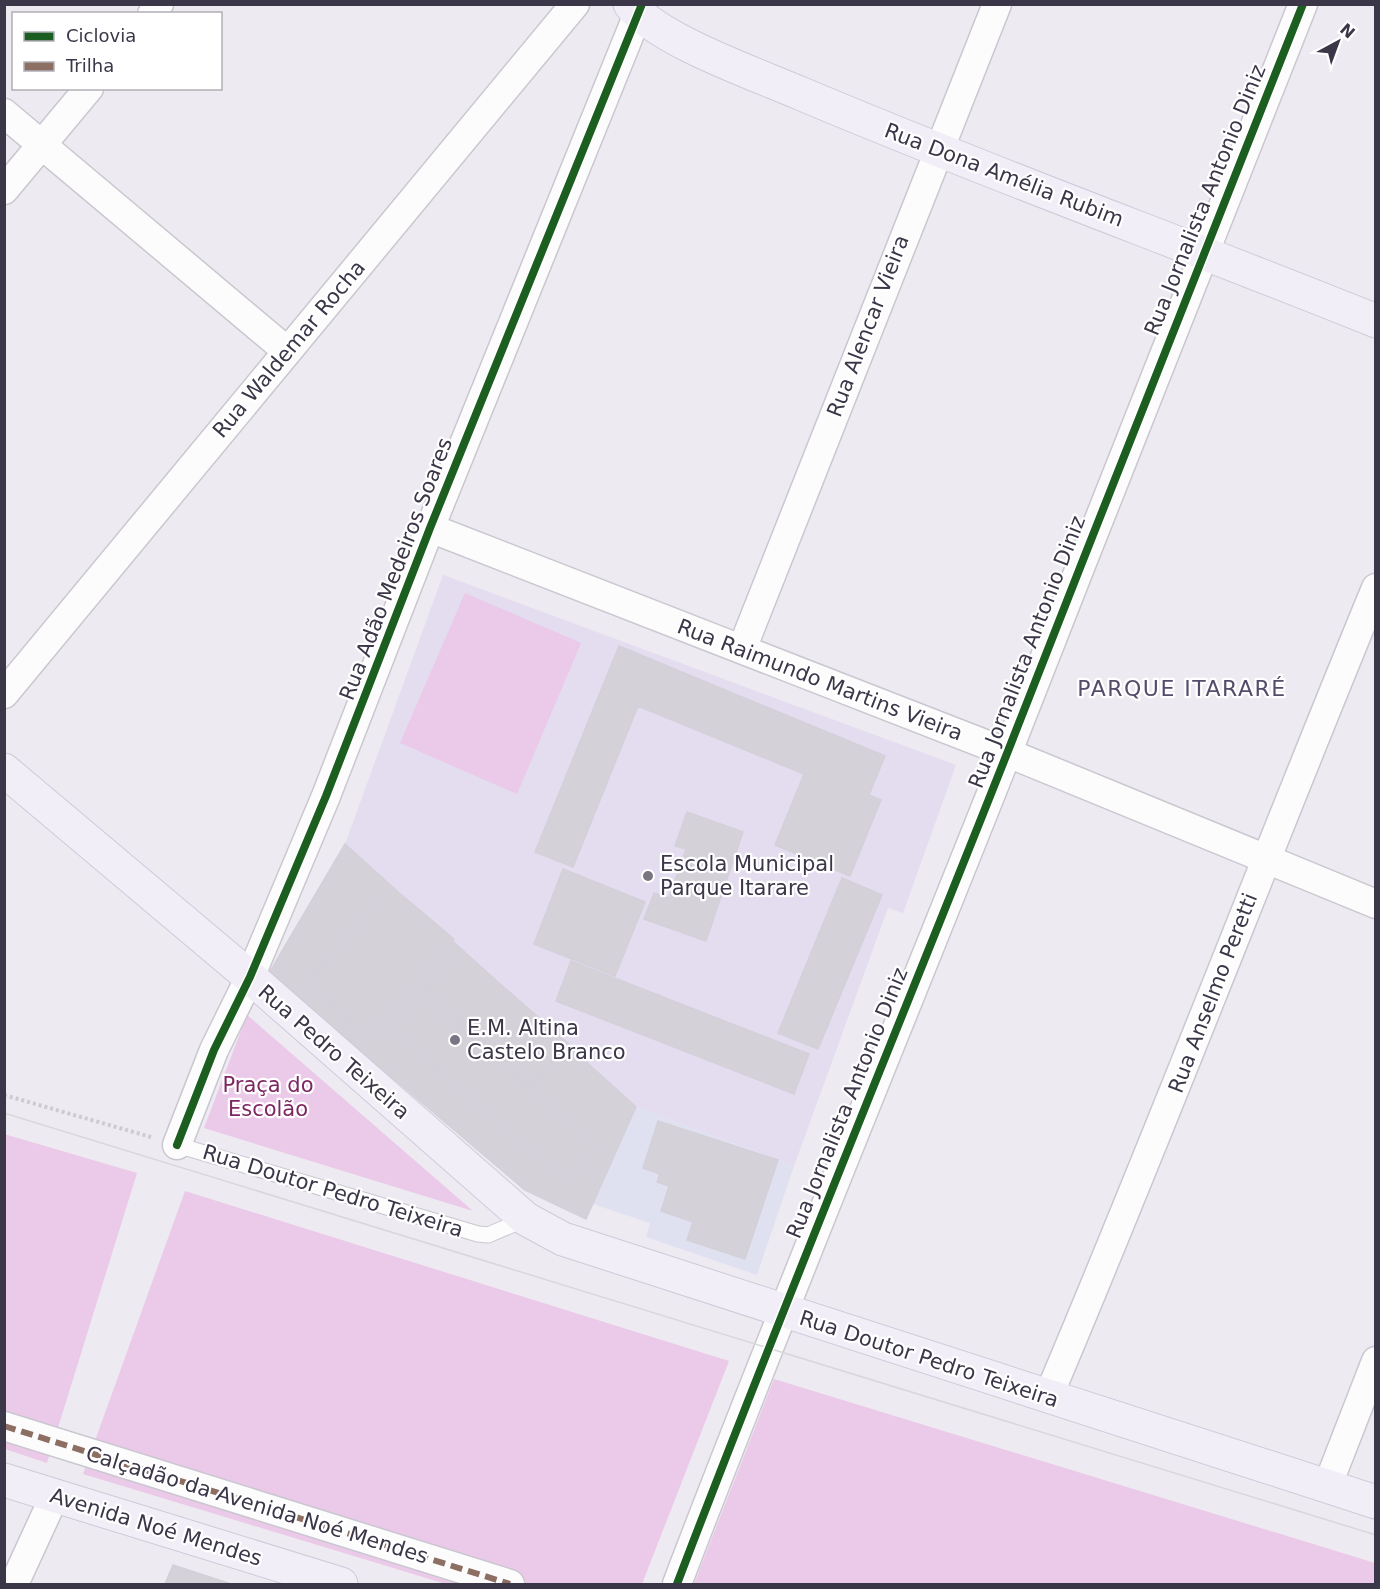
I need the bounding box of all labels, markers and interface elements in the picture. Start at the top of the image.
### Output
legend [12,12,222,90]
north arrow [1308,12,1368,72]
text: N [1336,19,1359,43]
text: Ciclovia [66,25,136,46]
text: Trilha [65,55,114,76]
street label: Rua Jornalista Antonio Diniz [1140,61,1270,339]
street label: Rua Dona Amélia Rubim [881,118,1127,232]
street label: Rua Alencar Vieira [822,232,914,420]
street label: Rua Waldemar Rocha [208,256,370,442]
street label: Rua Adão Medeiros Soares [335,434,457,704]
street label: Rua Jornalista Antonio Diniz [964,512,1090,792]
street label: Rua Raimundo Martins Vieira [674,614,966,746]
district label: PARQUE ITARARÉ [1077,676,1287,701]
place label: Escola Municipal Parque Itarare [660,852,834,900]
marker: Escola Municipal Parque Itarare [641,869,655,883]
street label: Rua Anselmo Peretti [1164,890,1262,1096]
street label: Rua Jornalista Antonio Diniz [782,964,912,1242]
street label: Rua Pedro Teixeira [254,980,414,1124]
place label: E.M. Altina Castelo Branco [467,1016,626,1064]
marker: E.M. Altina Castelo Branco [448,1033,462,1047]
park label: Praça do Escolão [222,1073,314,1121]
street label: Rua Doutor Pedro Teixeira [200,1140,466,1242]
street label: Rua Doutor Pedro Teixeira [796,1306,1062,1412]
street label: Calçadão da Avenida Noé Mendes [83,1441,431,1569]
street label: Avenida Noé Mendes [47,1483,265,1571]

